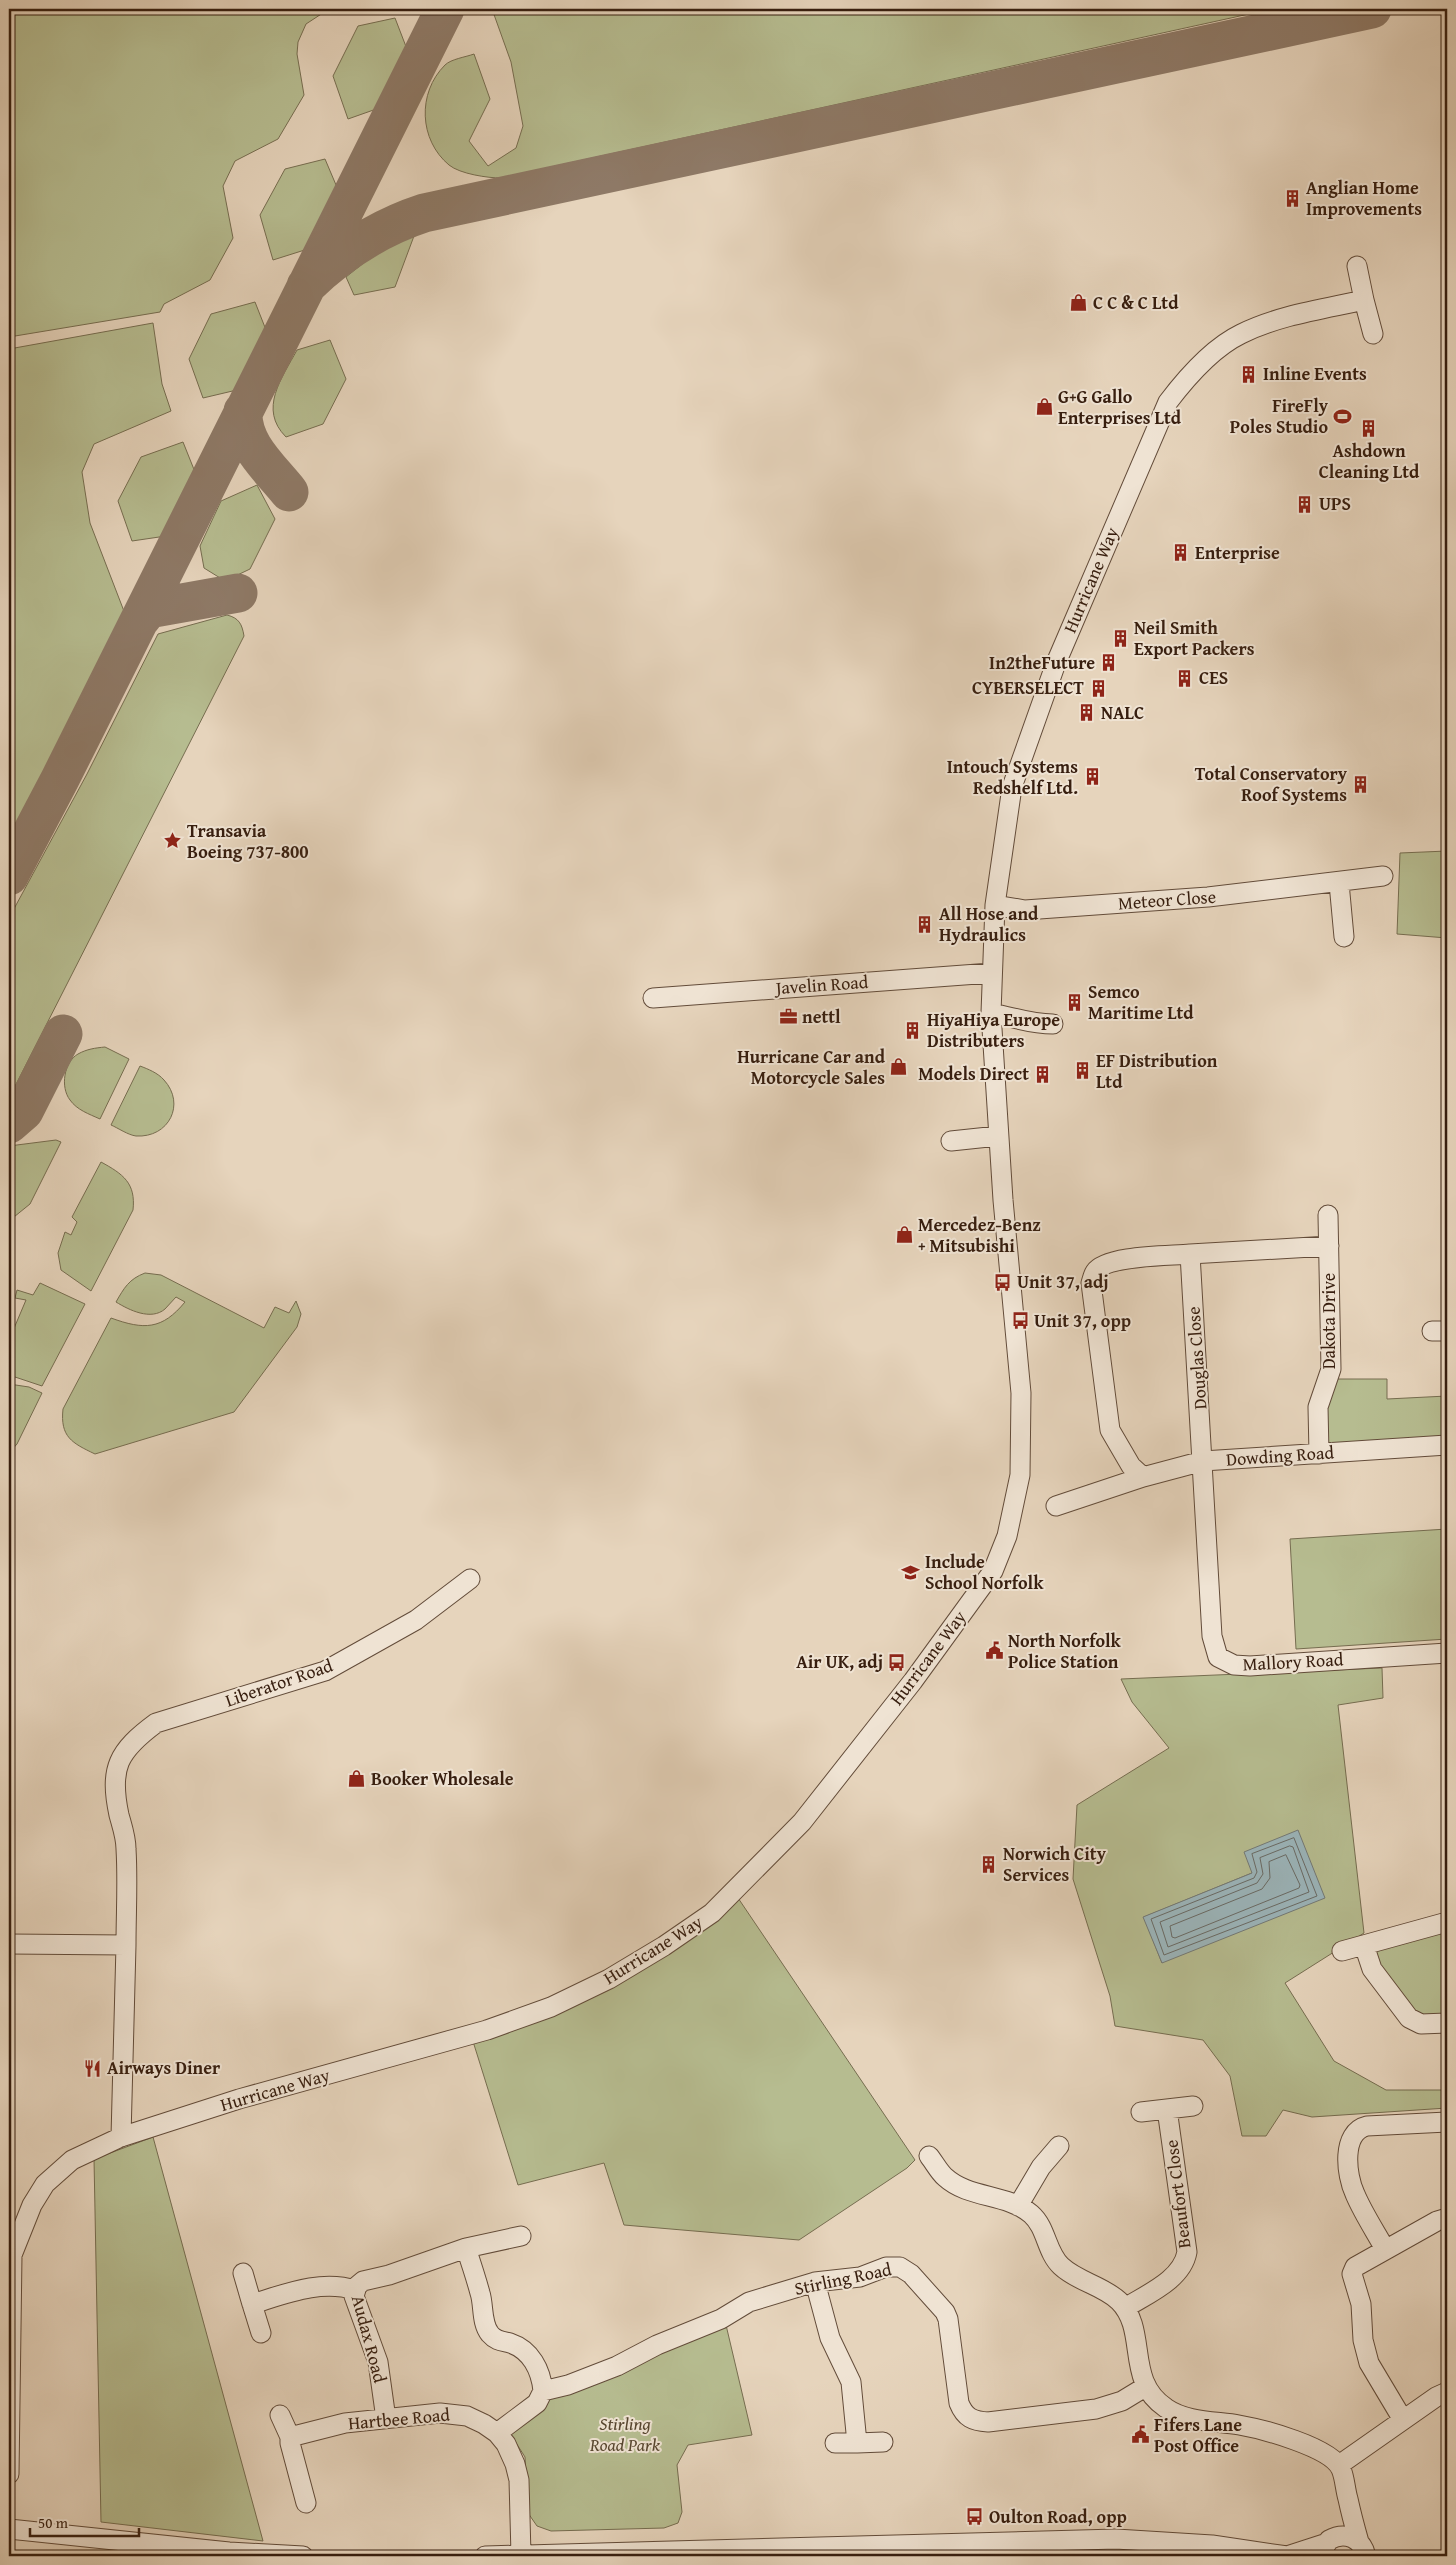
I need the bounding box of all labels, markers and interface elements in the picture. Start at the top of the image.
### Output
place label: Anglian Home Improvements [1306,174,1422,222]
building icon: Anglian Home Improvements [1282,188,1302,208]
place label: C C & C Ltd [1093,289,1179,316]
shop icon: C C & C Ltd [1069,293,1089,313]
place label: Inline Events [1263,360,1367,387]
building icon: Inline Events [1239,364,1259,384]
place label: G+G Gallo Enterprises Ltd [1058,383,1182,431]
place label: FireFly Poles Studio [1230,392,1329,440]
shop icon: G+G Gallo Enterprises Ltd [1034,397,1054,417]
sports icon: FireFly Poles Studio [1332,406,1352,426]
building icon: Ashdown Cleaning Ltd [1359,418,1379,438]
place label: Ashdown Cleaning Ltd [1319,437,1420,485]
place label: UPS [1319,490,1351,517]
building icon: UPS [1295,494,1315,514]
street label: Hurricane Way [1056,523,1125,637]
place label: Enterprise [1195,539,1280,566]
building icon: Enterprise [1171,543,1191,563]
place label: Neil Smith Export Packers [1134,614,1255,662]
building icon: Neil Smith Export Packers [1110,628,1130,648]
place label: In2theFuture [989,649,1095,676]
building icon: In2theFuture [1099,653,1119,673]
place label: CES [1199,664,1228,691]
building icon: CES [1175,668,1195,688]
place label: CYBERSELECT [972,674,1084,701]
building icon: CYBERSELECT [1088,678,1108,698]
place label: NALC [1101,699,1144,726]
building icon: NALC [1077,703,1097,723]
place label: Intouch Systems Redshelf Ltd. [947,753,1078,801]
place label: Total Conservatory Roof Systems [1195,760,1348,808]
building icon: Intouch Systems Redshelf Ltd. [1082,767,1102,787]
building icon: Total Conservatory Roof Systems [1351,774,1371,794]
place label: Transavia Boeing 737-800 [187,817,309,865]
place icon: Transavia Boeing 737-800 [163,831,183,851]
street label: Meteor Close [1117,883,1217,916]
place label: All Hose and Hydraulics [939,900,1039,948]
building icon: All Hose and Hydraulics [915,914,935,934]
street label: Javelin Road [773,968,870,1001]
place label: Semco Maritime Ltd [1088,978,1194,1026]
building icon: Semco Maritime Ltd [1064,992,1084,1012]
place label: nettl [802,1003,841,1030]
place label: HiyaHiya Europe Distributers [927,1006,1060,1054]
office icon: nettl [778,1007,798,1027]
building icon: HiyaHiya Europe Distributers [903,1020,923,1040]
place label: Hurricane Car and Motorcycle Sales [737,1043,886,1091]
place label: EF Distribution Ltd [1096,1047,1218,1095]
shop icon: Hurricane Car and Motorcycle Sales [889,1057,909,1077]
place label: Models Direct [918,1060,1029,1087]
building icon: EF Distribution Ltd [1072,1061,1092,1081]
building icon: Models Direct [1033,1064,1053,1084]
place label: Mercedez-Benz + Mitsubishi [918,1211,1041,1259]
shop icon: Mercedez-Benz + Mitsubishi [894,1225,914,1245]
place label: Unit 37, adj [1017,1268,1109,1295]
bus stop icon: Unit 37, adj [993,1272,1013,1292]
street label: Dakota Drive [1315,1273,1342,1369]
street label: Douglas Close [1179,1306,1214,1410]
place label: Unit 37, opp [1034,1307,1131,1334]
bus stop icon: Unit 37, opp [1010,1311,1030,1331]
street label: Dowding Road [1225,1438,1335,1473]
place label: Include School Norfolk [925,1548,1044,1596]
school or university icon: Include School Norfolk [901,1562,921,1582]
street label: Hurricane Way [883,1605,972,1711]
place label: North Norfolk Police Station [1008,1627,1122,1675]
public building icon: North Norfolk Police Station [984,1641,1004,1661]
street label: Mallory Road [1242,1645,1344,1678]
place label: Air UK, adj [796,1648,883,1675]
street label: Liberator Road [222,1651,337,1714]
bus stop icon: Air UK, adj [887,1652,907,1672]
place label: Booker Wholesale [371,1765,514,1792]
shop icon: Booker Wholesale [347,1769,367,1789]
place label: Norwich City Services [1003,1840,1107,1888]
building icon: Norwich City Services [979,1854,999,1874]
street label: Hurricane Way [598,1908,708,1991]
place label: Airways Diner [107,2054,221,2081]
restaurant icon: Airways Diner [83,2058,103,2078]
street label: Hurricane Way [217,2061,333,2118]
street label: Beaufort Close [1157,2138,1198,2250]
street label: Stirling Road [792,2255,894,2302]
street label: Audax Road [345,2292,394,2386]
street label: Hartbee Road [347,2401,451,2436]
park label: Stirling Road Park [589,2410,661,2458]
place label: Fifers Lane Post Office [1154,2411,1242,2459]
public building icon: Fifers Lane Post Office [1130,2425,1150,2445]
place label: Oulton Road, opp [989,2503,1127,2530]
scale bar [30,2505,139,2537]
bus stop icon: Oulton Road, opp [965,2507,985,2527]
text: 50 m [38,2512,69,2533]

